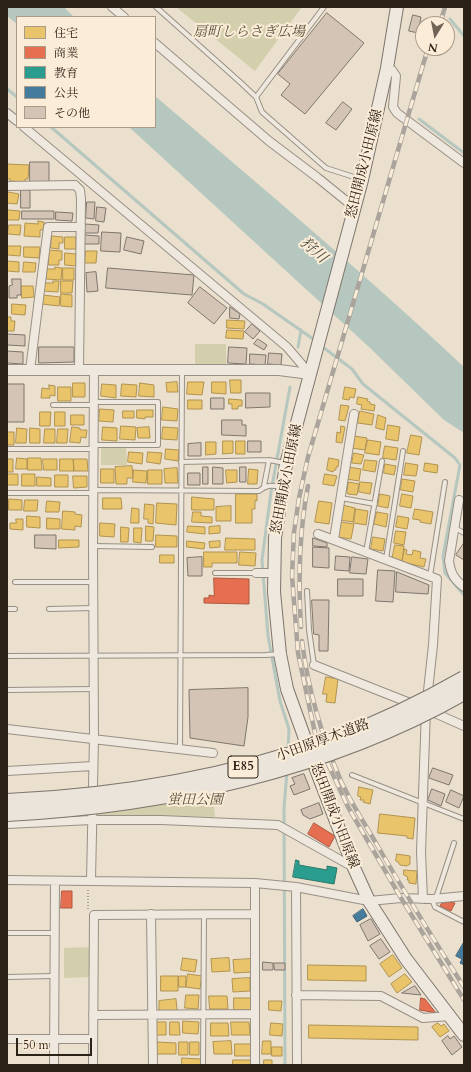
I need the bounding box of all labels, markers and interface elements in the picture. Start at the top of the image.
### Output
legend [16,16,156,128]
north arrow [415,16,455,56]
text: 住宅 [54,25,78,41]
park label: 扇町しらさぎ広場 [193,25,305,41]
text: N [427,39,439,56]
text: 商業 [54,45,78,61]
text: 教育 [54,65,78,81]
text: 公共 [54,85,78,101]
text: その他 [54,105,90,121]
street label: 怒田開成小田原線 [343,108,387,220]
water label: 狩川 [296,234,330,268]
street label: 怒田開成小田原線 [268,422,306,536]
street label: 小田原厚木道路 [274,716,372,766]
road number: E85 [228,756,258,778]
street label: 怒田開成小田原線 [306,761,362,871]
park label: 蛍田公園 [167,793,223,809]
scale bar [18,1030,94,1056]
text: 50 m [23,1037,49,1053]

